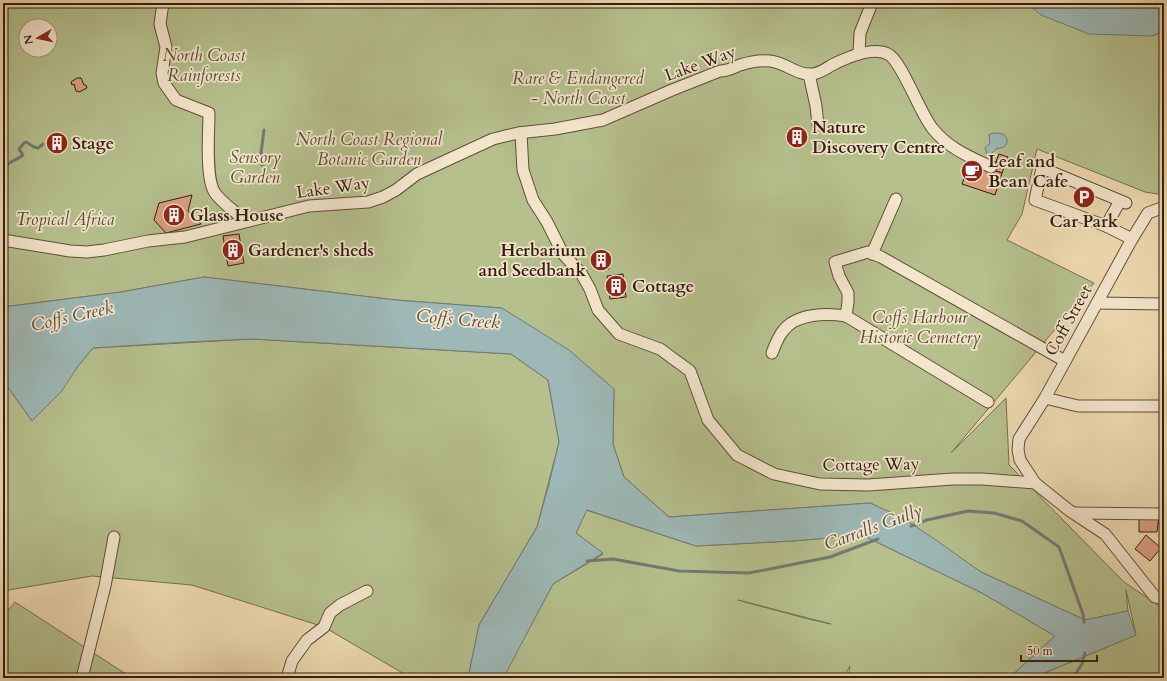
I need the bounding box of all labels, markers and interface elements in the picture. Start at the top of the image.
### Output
north arrow [18,18,58,58]
text: N [20,33,37,45]
street label: Lake Way [661,40,739,87]
park label: North Coast Rainforests [163,44,246,87]
park label: Rare & Endangered - North Coast [512,67,644,110]
place label: Nature Discovery Centre [812,116,945,159]
building icon: Nature Discovery Centre [784,124,810,150]
park label: North Coast Regional Botanic Garden [296,128,443,171]
building icon: Stage [44,130,70,156]
place label: Stage [72,132,114,155]
park label: Sensory Garden [229,146,282,189]
place label: Leaf and Bean Cafe [988,150,1069,193]
cafe icon: Leaf and Bean Cafe [959,158,985,184]
street label: Lake Way [295,171,371,204]
parking icon: Car Park [1071,184,1097,210]
building icon: Glass House [161,202,187,228]
place label: Glass House [190,204,284,227]
park label: Tropical Africa [16,208,115,231]
place label: Car Park [1050,210,1119,233]
building icon: Gardener's sheds [220,237,246,263]
place label: Gardener's sheds [248,239,374,262]
place label: Herbarium and Seedbank [478,239,586,282]
building icon: Herbarium and Seedbank [588,247,614,273]
building icon: Cottage [603,273,629,299]
place label: Cottage [632,275,694,298]
street label: Coff Street [1040,280,1098,360]
water label: Coffs Creek [28,295,116,338]
water label: Coffs Creek [415,303,501,336]
park label: Coffs Harbour Historic Cemetery [859,306,981,349]
street label: Cottage Way [822,452,920,477]
water label: Carralls Gully [821,498,926,557]
scale bar [1021,637,1097,663]
text: 50 m [1027,643,1054,659]

